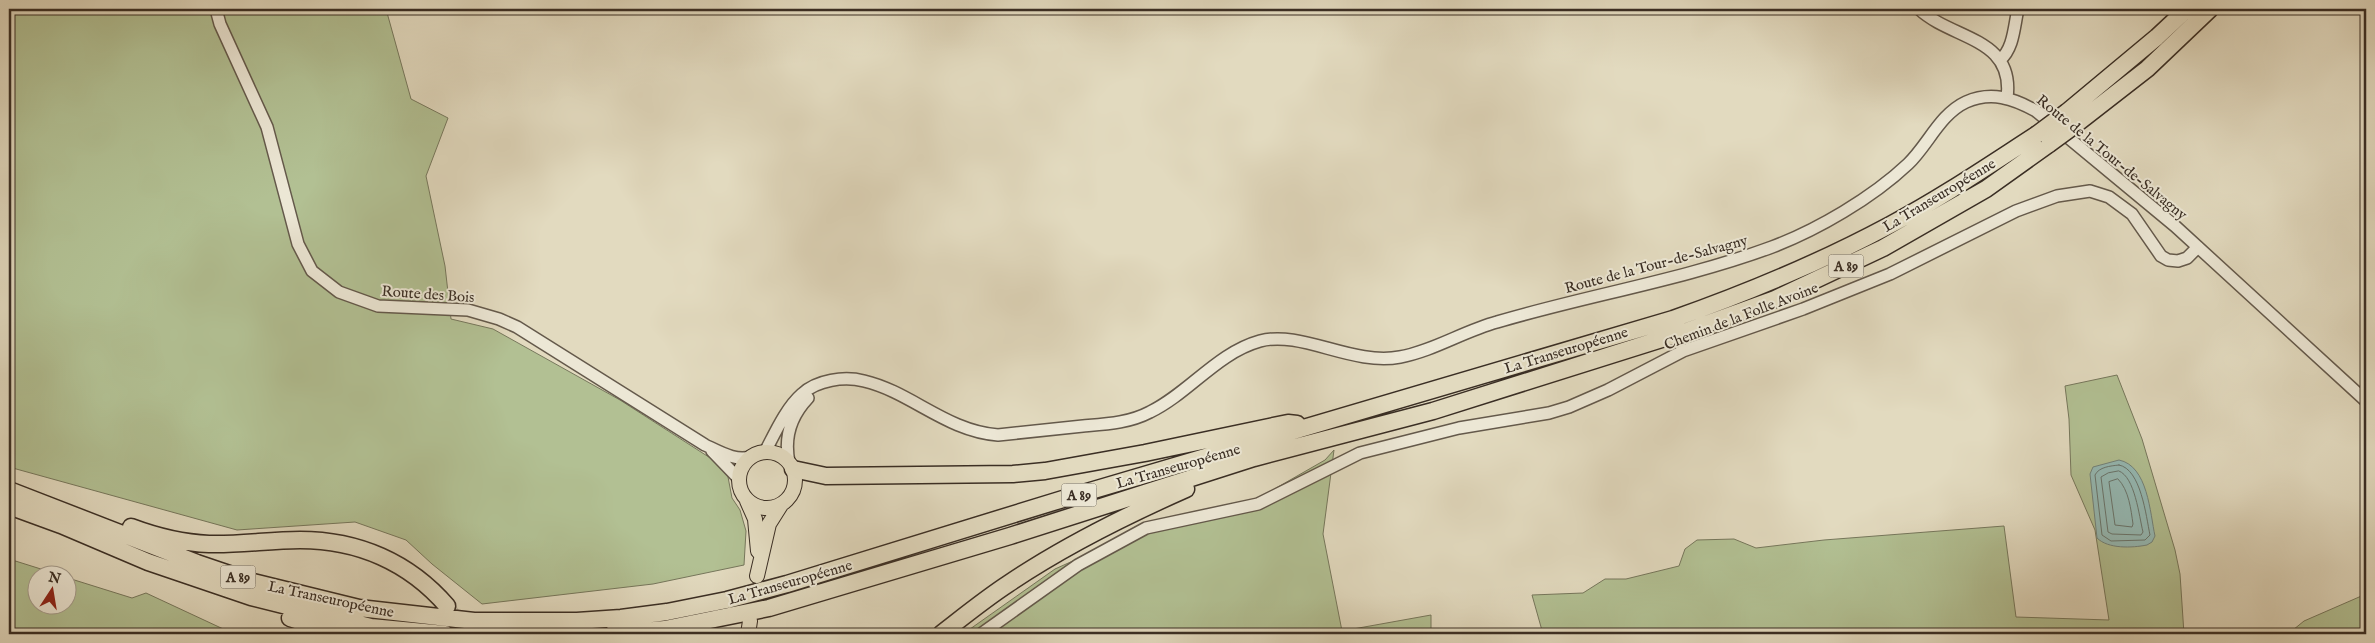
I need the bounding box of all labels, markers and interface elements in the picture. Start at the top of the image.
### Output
street label: Route de la Tour-de-Salvagny [2032,91,2191,225]
street label: La Transeuropéenne [1879,154,1999,237]
street label: Route de la Tour-de-Salvagny [1563,231,1750,298]
road number: A 89 [1828,255,1864,278]
street label: Chemin de la Folle Avoine [1661,278,1821,355]
street label: Route des Bois [381,282,475,307]
street label: La Transeuropéenne [1502,323,1630,378]
street label: La Transeuropéenne [1114,440,1243,493]
road number: A 89 [1062,484,1096,506]
street label: La Transeuropéenne [726,556,855,609]
north arrow [28,566,78,616]
road number: A 89 [220,566,256,588]
text: N [46,568,62,588]
street label: La Transeuropéenne [266,577,396,622]

